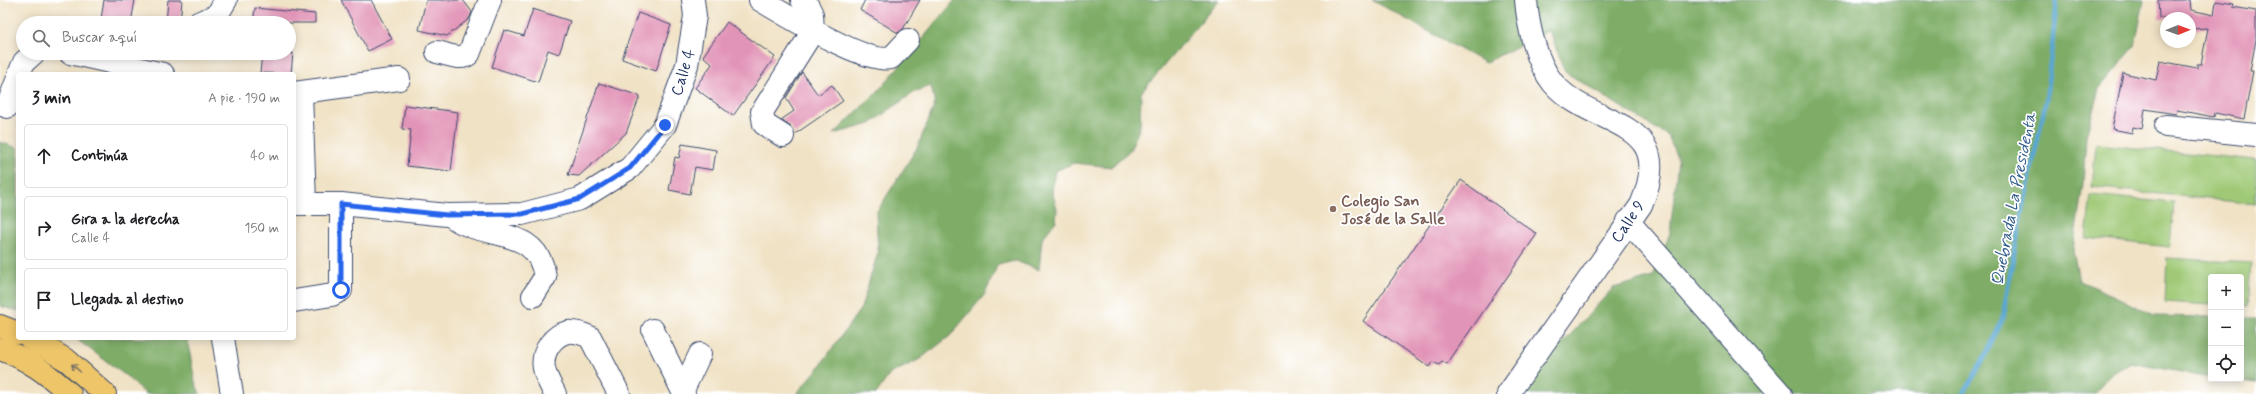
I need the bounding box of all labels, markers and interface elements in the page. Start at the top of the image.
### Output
north arrow [2160,12,2196,48]
search box [16,16,296,60]
icon: search [30,27,52,49]
text: Buscar aquí [62,28,137,48]
street label: Calle 4 [666,46,700,98]
text: 3 min [32,87,71,109]
text: A pie · 190 m [208,90,280,107]
water label: Quebrada La Presidenta [1986,110,2042,288]
route end [656,116,674,134]
icon: ahead [33,145,55,167]
text: Continúa [71,146,128,166]
text: 40 m [250,148,279,165]
place label: Colegio San José de la Salle [1341,191,1445,230]
street label: Calle 9 [1607,197,1650,247]
marker: Colegio San José de la Salle [1328,204,1338,214]
text: Gira a la derecha [71,210,180,230]
icon: right [33,217,55,239]
text: 150 m [245,220,279,237]
text: Calle 4 [71,230,110,247]
map controls [2208,274,2244,382]
button: + [2208,274,2244,310]
route start [332,281,350,299]
icon: arrive [33,289,55,311]
text: Llegada al destino [71,290,184,310]
button: − [2208,310,2244,346]
button: locate [2208,346,2244,382]
one-way arrow [71,363,81,372]

